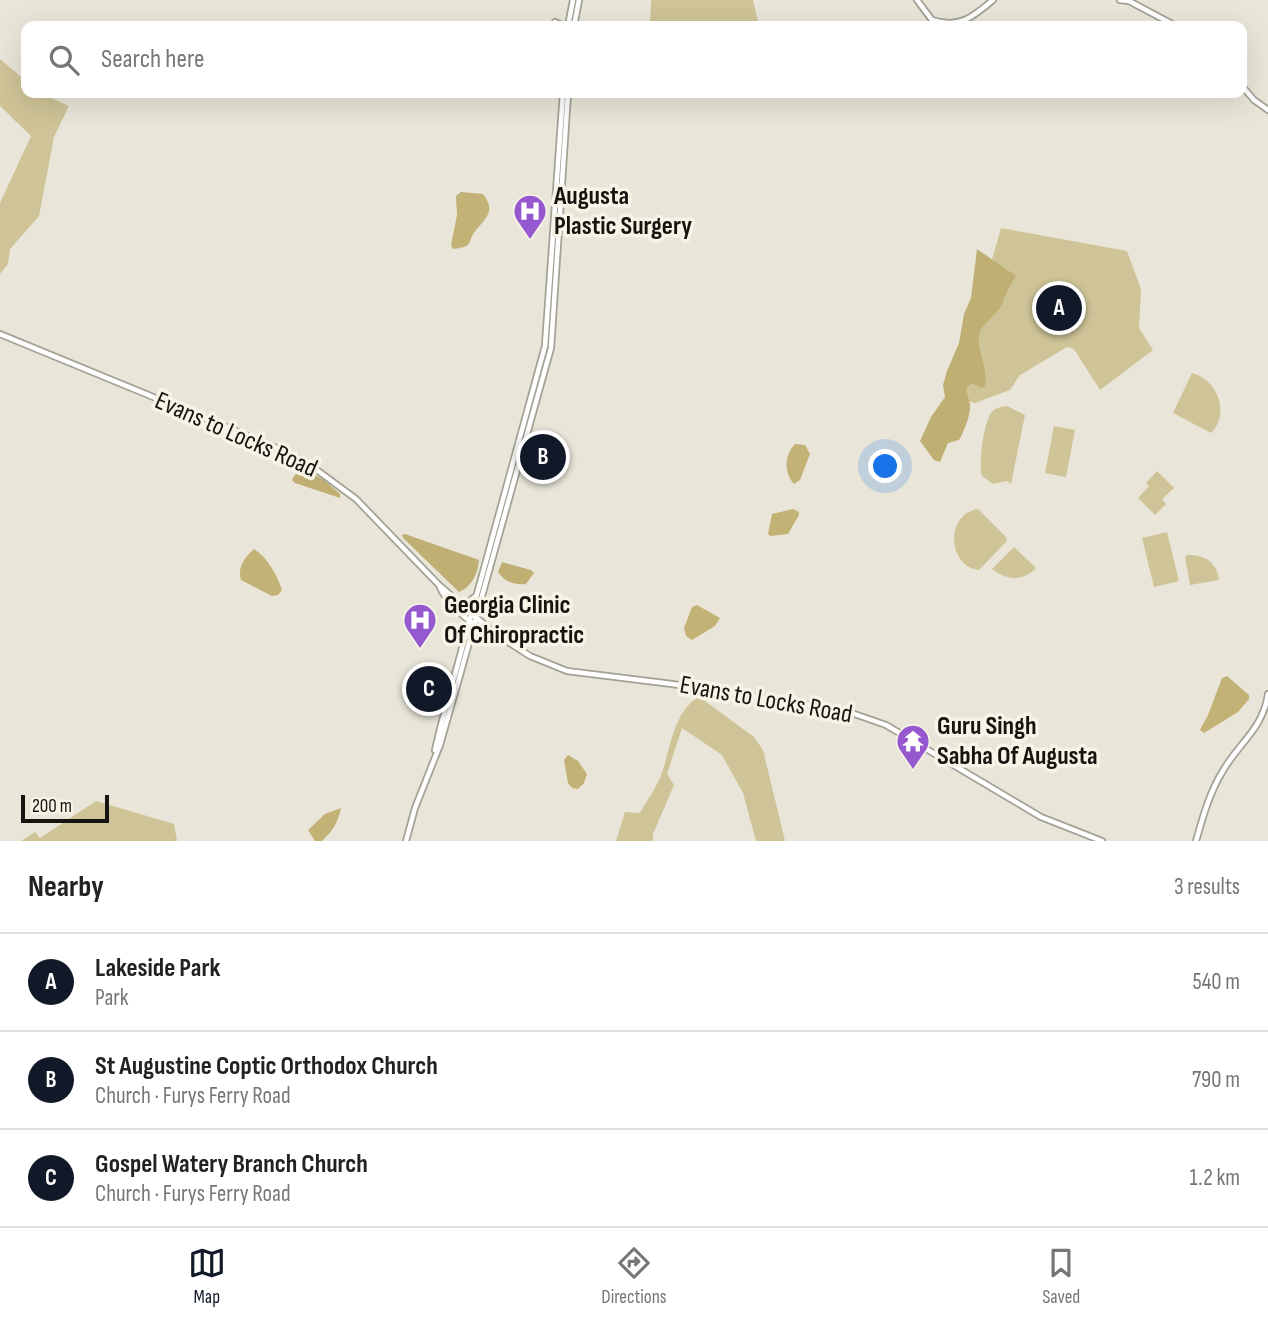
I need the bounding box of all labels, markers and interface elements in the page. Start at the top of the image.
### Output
search box [21,21,1247,98]
icon: search [45,41,83,79]
text: Search here [101,44,204,75]
place label: Augusta Plastic Surgery [553,181,692,242]
hospital icon: Augusta Plastic Surgery [511,192,549,241]
pin: A [1036,282,1082,334]
street label: Evans to Locks Road [150,385,322,485]
pin: B [520,431,566,483]
your location [868,449,902,483]
place label: Georgia Clinic Of Chiropractic [444,590,584,651]
hospital icon: Georgia Clinic Of Chiropractic [401,601,439,650]
pin: C [406,663,452,715]
street label: Evans to Locks Road [677,670,855,730]
place label: Guru Singh Sabha Of Augusta [937,711,1098,772]
temple icon: Guru Singh Sabha Of Augusta [894,722,932,771]
scale bar [21,792,108,824]
text: 200 m [32,795,72,818]
text: Nearby [28,869,104,905]
text: 3 results [1174,873,1240,901]
text: Lakeside Park [95,953,220,984]
text: A [46,968,56,996]
text: 540 m [1192,968,1240,996]
text: Park [95,984,129,1012]
text: St Augustine Coptic Orthodox Church [95,1051,438,1082]
text: B [46,1066,56,1094]
text: 790 m [1192,1066,1240,1094]
text: Church · Furys Ferry Road [95,1082,291,1110]
text: Gospel Watery Branch Church [95,1149,368,1180]
text: C [45,1164,57,1192]
text: 1.2 km [1190,1164,1240,1192]
text: Church · Furys Ferry Road [95,1180,291,1208]
tab: Map [188,1244,226,1309]
tab: Directions [601,1244,667,1309]
tab: Saved [1042,1244,1080,1309]

